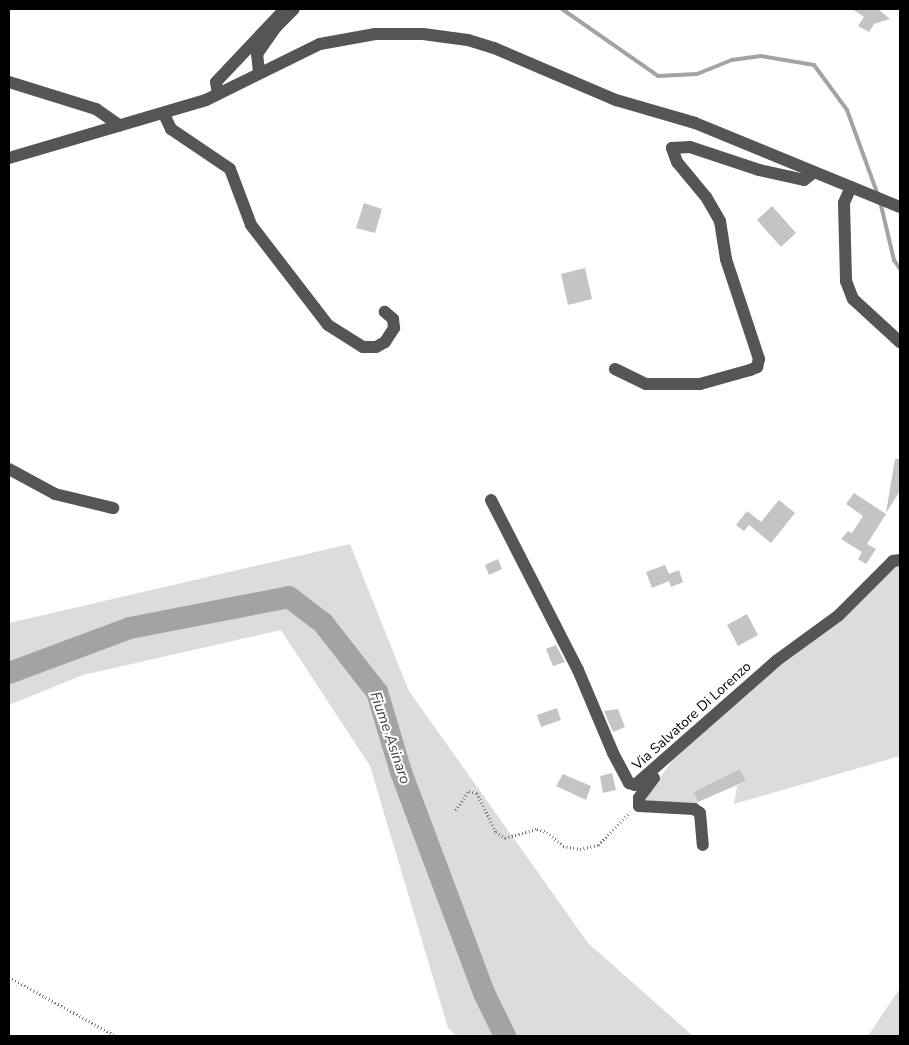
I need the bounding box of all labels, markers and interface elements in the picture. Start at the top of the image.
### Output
street label: Via Salvatore Di Lorenzo [629,658,755,774]
water label: Fiume Asinaro [366,689,414,787]

